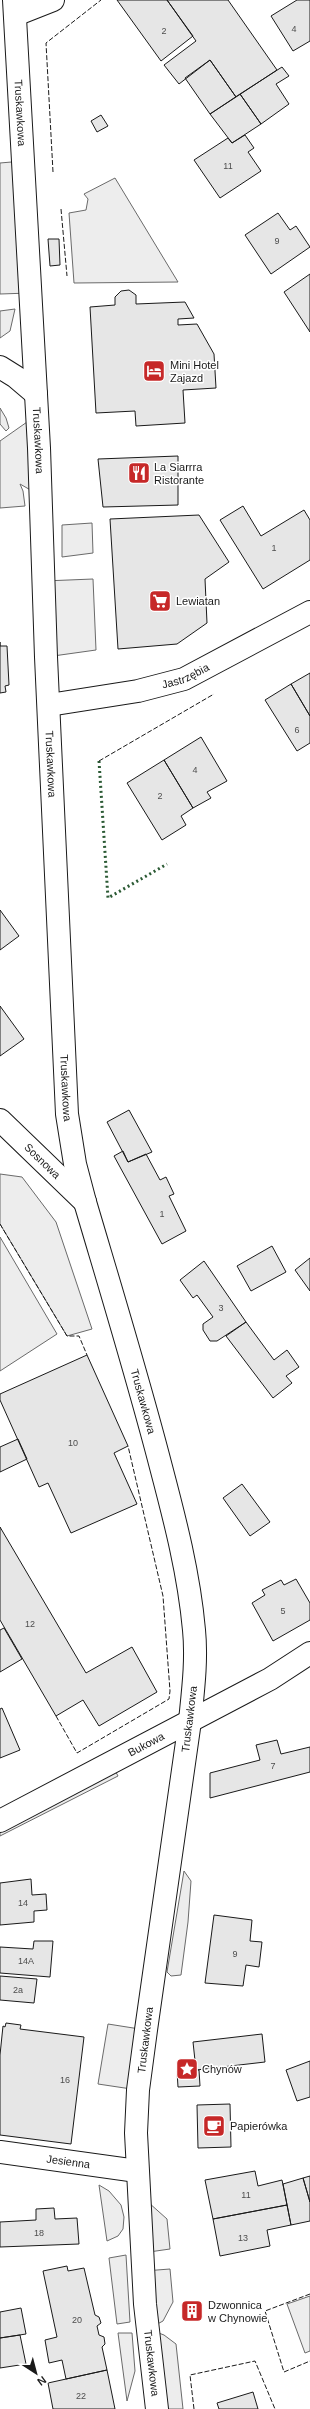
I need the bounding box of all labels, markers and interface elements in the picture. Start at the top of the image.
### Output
house number: 4 [291,24,297,34]
house number: 2 [161,26,167,36]
street label: Truskawkowa [12,79,28,147]
house number: 11 [223,161,233,171]
house number: 9 [274,236,280,246]
hotel icon: Mini Hotel Zajazd [141,358,167,384]
place label: Mini Hotel Zajazd [170,359,219,384]
street label: Truskawkowa [31,407,46,475]
restaurant icon: La Siarrra Ristorante [126,460,152,486]
place label: La Siarrra Ristorante [154,461,204,486]
house number: 1 [271,543,277,553]
supermarket icon: Lewiatan [147,588,173,614]
place label: Lewiatan [176,595,220,607]
street label: Jastrzębia [160,660,212,691]
house number: 6 [294,725,300,735]
street label: Truskawkowa [43,730,58,799]
house number: 4 [192,765,198,775]
house number: 2 [157,791,163,801]
street label: Truskawkowa [58,1054,74,1123]
street label: Sosnowa [22,1141,64,1182]
house number: 1 [159,1209,165,1219]
house number: 3 [218,1303,224,1313]
street label: Truskawkowa [128,1368,158,1436]
house number: 10 [68,1438,78,1448]
house number: 5 [280,1606,286,1616]
house number: 12 [25,1619,35,1629]
street label: Truskawkowa [179,1684,199,1753]
street label: Bukowa [126,1729,167,1759]
house number: 7 [270,1761,276,1771]
house number: 14 [18,1898,28,1908]
house number: 9 [232,1949,238,1959]
house number: 14A [18,1956,34,1966]
house number: 2a [13,1985,23,1995]
street label: Truskawkowa [135,2005,155,2074]
place icon: Chynów [174,2056,200,2082]
place label: Chynów [202,2063,242,2075]
house number: 16 [60,2075,70,2085]
cafe icon: Papierówka [201,2113,227,2139]
place label: Papierówka [230,2120,288,2132]
street label: Jesienna [46,2153,92,2171]
house number: 11 [241,2190,251,2200]
house number: 18 [34,2228,44,2238]
house number: 13 [238,2233,248,2243]
building icon: Dzwonnica w Chynowie [179,2298,205,2324]
place label: Dzwonnica w Chynowie [207,2299,267,2324]
house number: 20 [72,2315,82,2325]
street label: Truskawkowa [142,2329,162,2398]
north arrow [16,2353,56,2393]
text: N [35,2374,49,2388]
house number: 22 [76,2391,86,2401]

